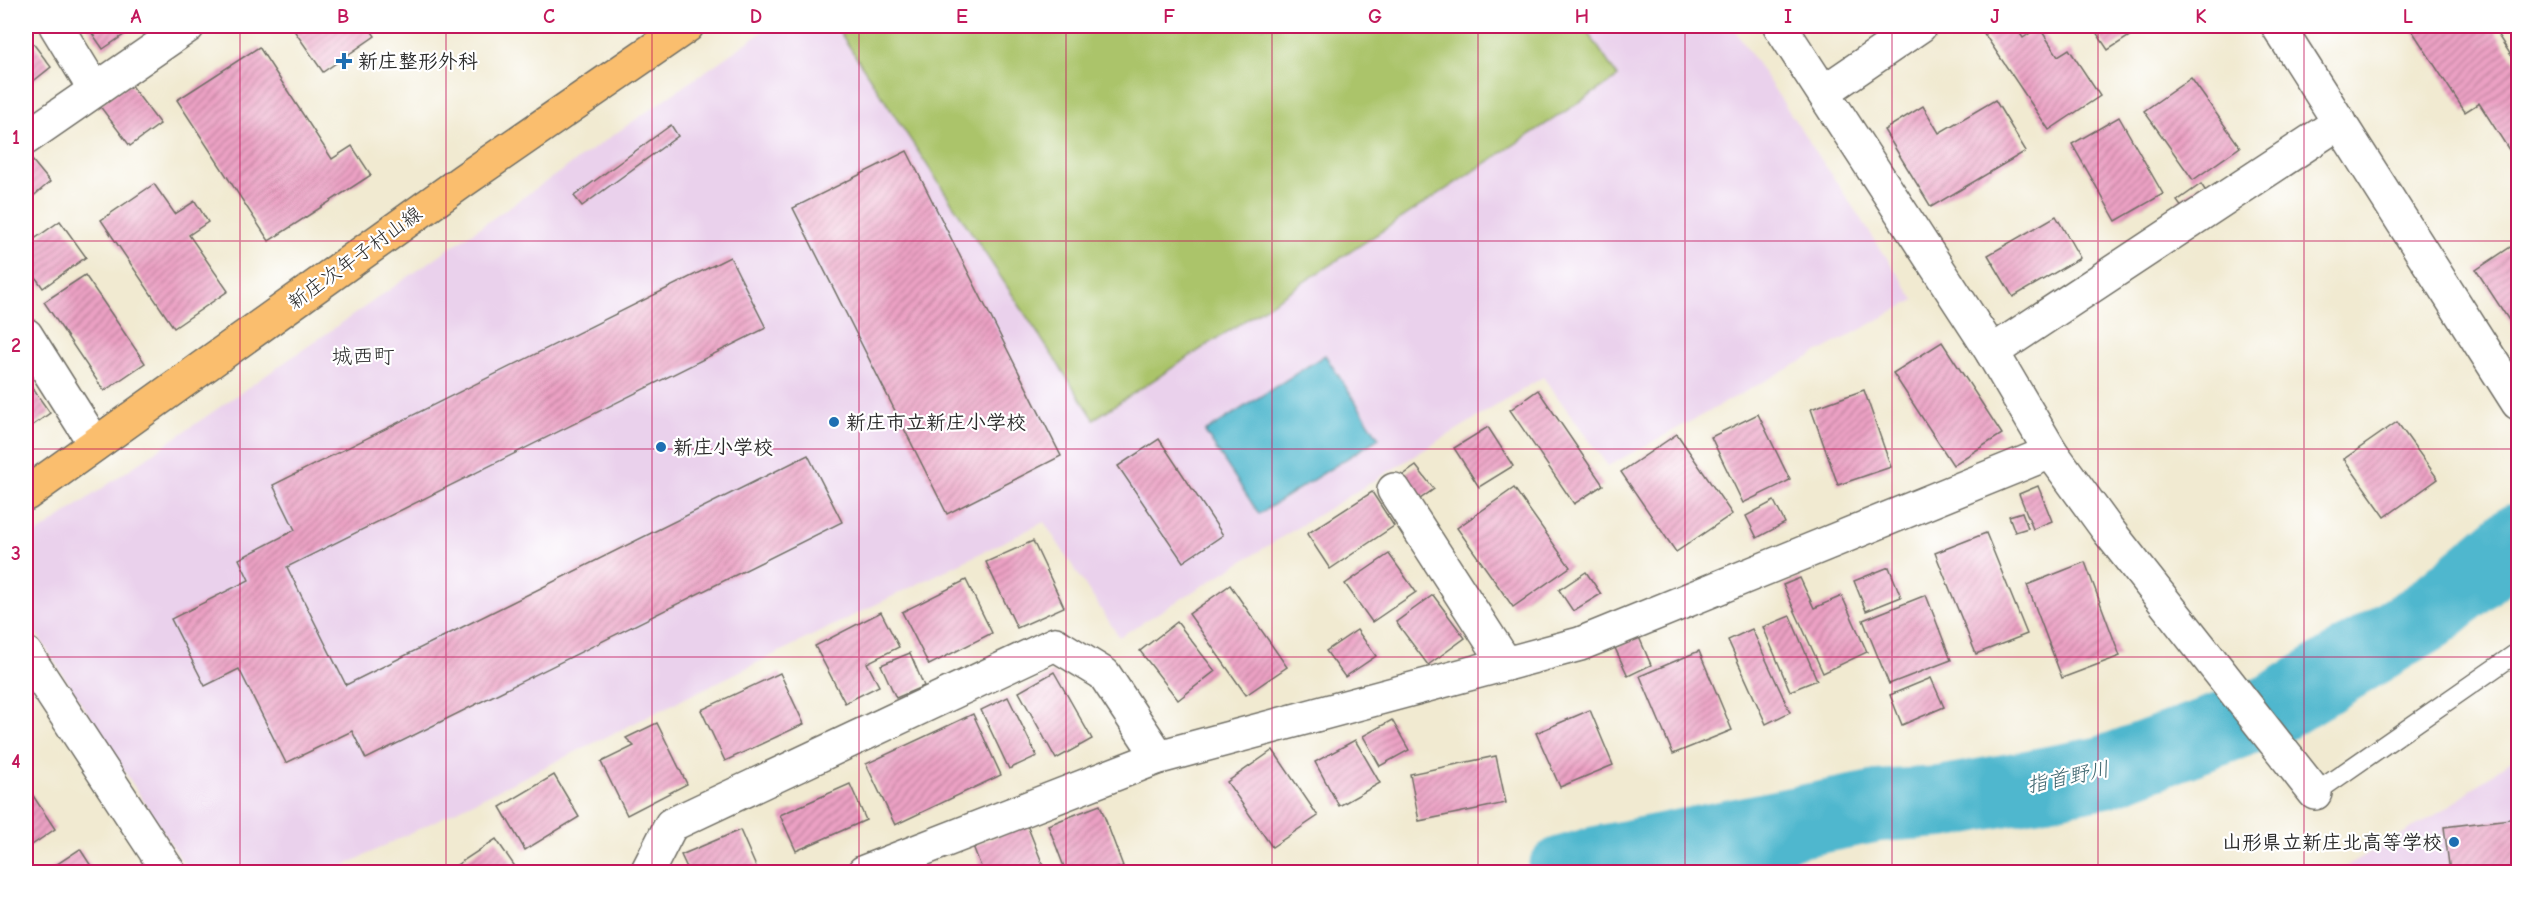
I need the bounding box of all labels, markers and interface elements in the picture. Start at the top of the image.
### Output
text: A [130,5,142,28]
text: B [337,5,349,28]
text: C [543,5,555,28]
text: D [750,5,762,28]
text: E [956,5,968,28]
text: F [1163,5,1175,28]
text: G [1368,5,1382,28]
text: H [1575,5,1589,28]
text: I [1784,5,1792,28]
text: J [1990,5,2000,28]
text: K [2195,5,2207,28]
text: L [2403,5,2413,28]
place label: 新庄整形外科 [358,50,478,73]
marker: 新庄整形外科 [335,52,353,70]
text: 1 [12,126,20,149]
street label: 新庄次年子村山線 [284,202,426,314]
text: 2 [11,334,21,357]
district label: 城西町 [332,344,395,368]
place label: 新庄市立新庄小学校 [846,411,1026,434]
marker: 新庄市立新庄小学校 [827,415,841,429]
place label: 新庄小学校 [673,436,773,459]
marker: 新庄小学校 [654,440,668,454]
text: 3 [11,542,21,565]
text: 4 [11,750,21,773]
water label: 指首野川 [2024,757,2112,797]
place label: 山形県立新庄北高等学校 [2222,831,2442,854]
marker: 山形県立新庄北高等学校 [2447,835,2461,849]

